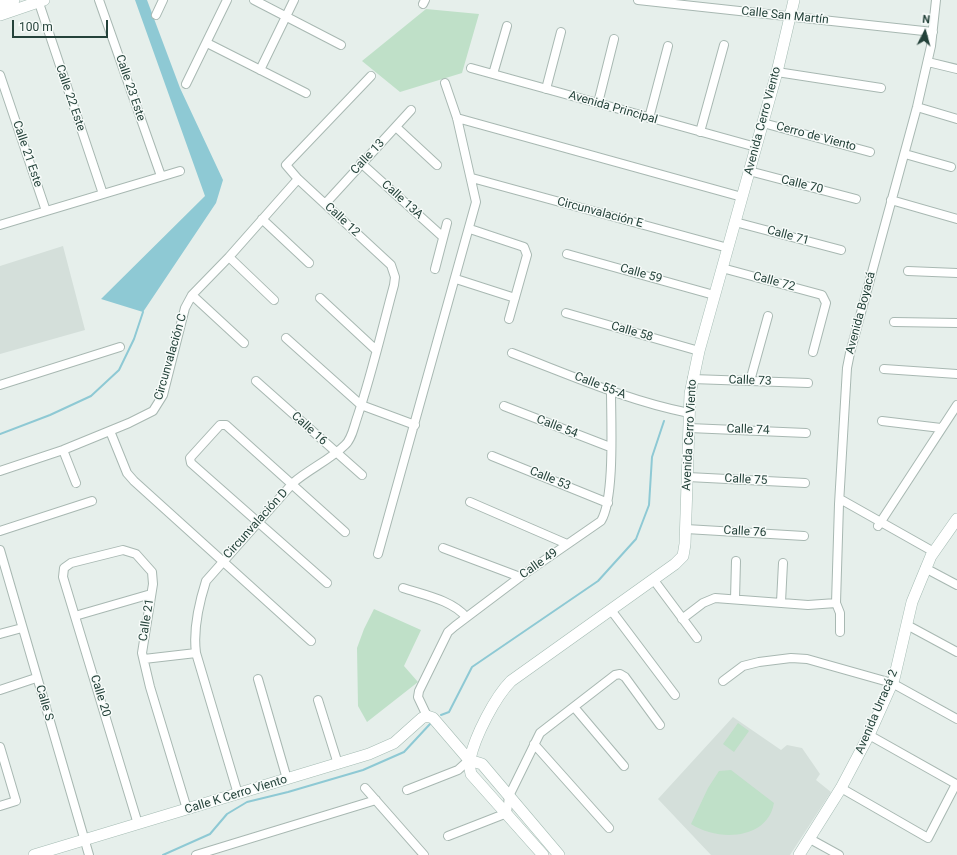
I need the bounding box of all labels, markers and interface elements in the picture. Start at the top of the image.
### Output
street label: Calle San Martín [741,4,829,28]
scale bar [14,12,110,38]
north arrow [905,12,945,52]
text: N [922,13,931,26]
text: 100 m [19,20,53,34]
street label: Calle 23 Este [112,53,148,123]
street label: Calle 22 Este [52,63,88,133]
street label: Avenida Cerro Viento [742,65,784,177]
street label: Avenida Principal [567,88,659,128]
street label: Calle 21 Este [9,119,45,189]
street label: Cerro de Viento [774,119,858,155]
street label: Calle 13 [348,136,388,178]
street label: Calle 70 [779,173,825,197]
street label: Calle 13A [378,178,426,222]
street label: Circunvalación E [555,195,645,231]
street label: Calle 12 [321,200,363,240]
street label: Calle 71 [765,223,811,249]
street label: Calle 59 [618,261,664,287]
street label: Calle 72 [751,269,797,295]
street label: Avenida Boyacá [843,270,879,356]
street label: Circunvalación C [152,312,190,402]
street label: Calle 58 [609,319,655,345]
street label: Calle 55-A [572,370,628,402]
street label: Calle 73 [728,373,772,389]
street label: Avenida Cerro Viento [680,379,700,491]
street label: Calle 16 [288,409,330,449]
street label: Calle 54 [534,413,580,441]
street label: Calle 74 [726,422,770,438]
street label: Calle 53 [527,464,573,494]
street label: Calle 75 [724,472,768,488]
street label: Circunvalación D [221,486,291,562]
street label: Calle 76 [723,524,767,540]
street label: Calle 49 [517,546,561,582]
street label: Calle 21 [137,598,157,642]
street label: Avenida Urracá 2 [853,668,901,756]
street label: Calle 20 [87,673,113,719]
street label: Calle S [32,683,56,723]
street label: Calle K Cerro Viento [183,773,289,817]

